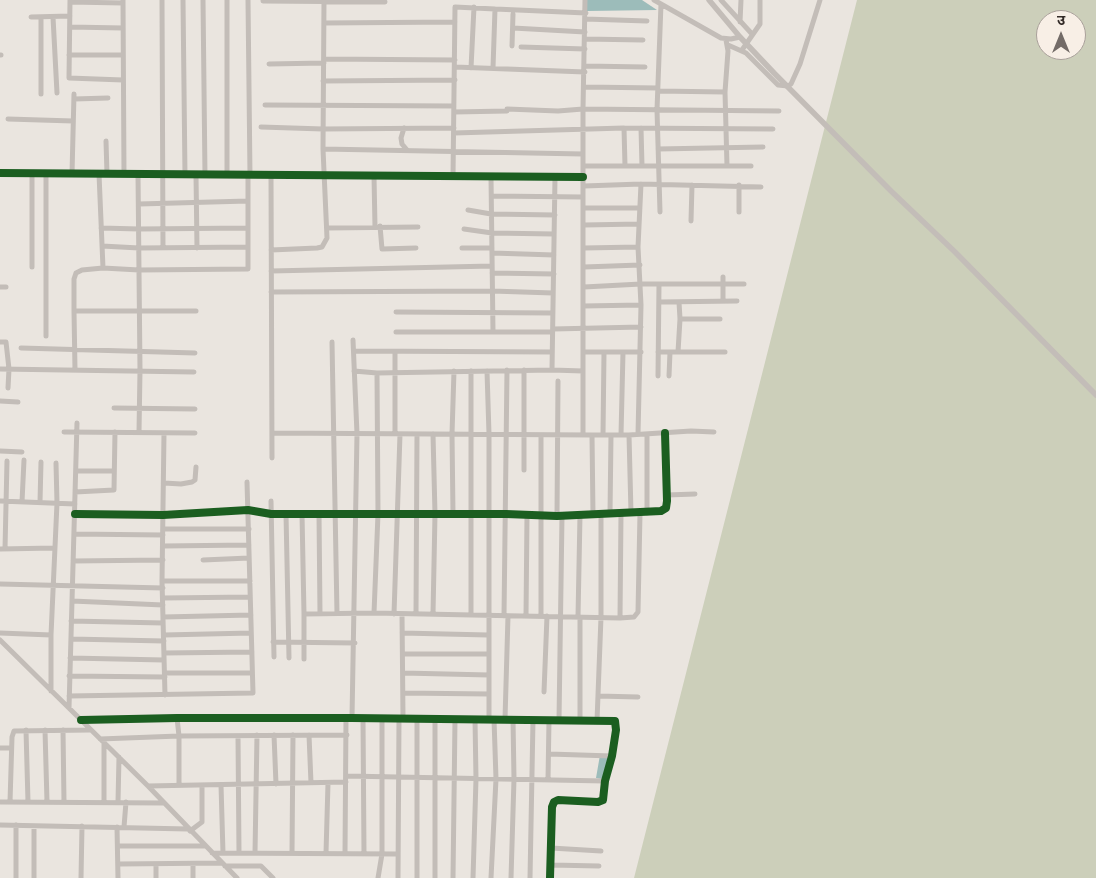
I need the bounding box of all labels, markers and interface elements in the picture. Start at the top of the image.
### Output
north arrow [1036,10,1086,60]
text: उ [1057,12,1065,29]

